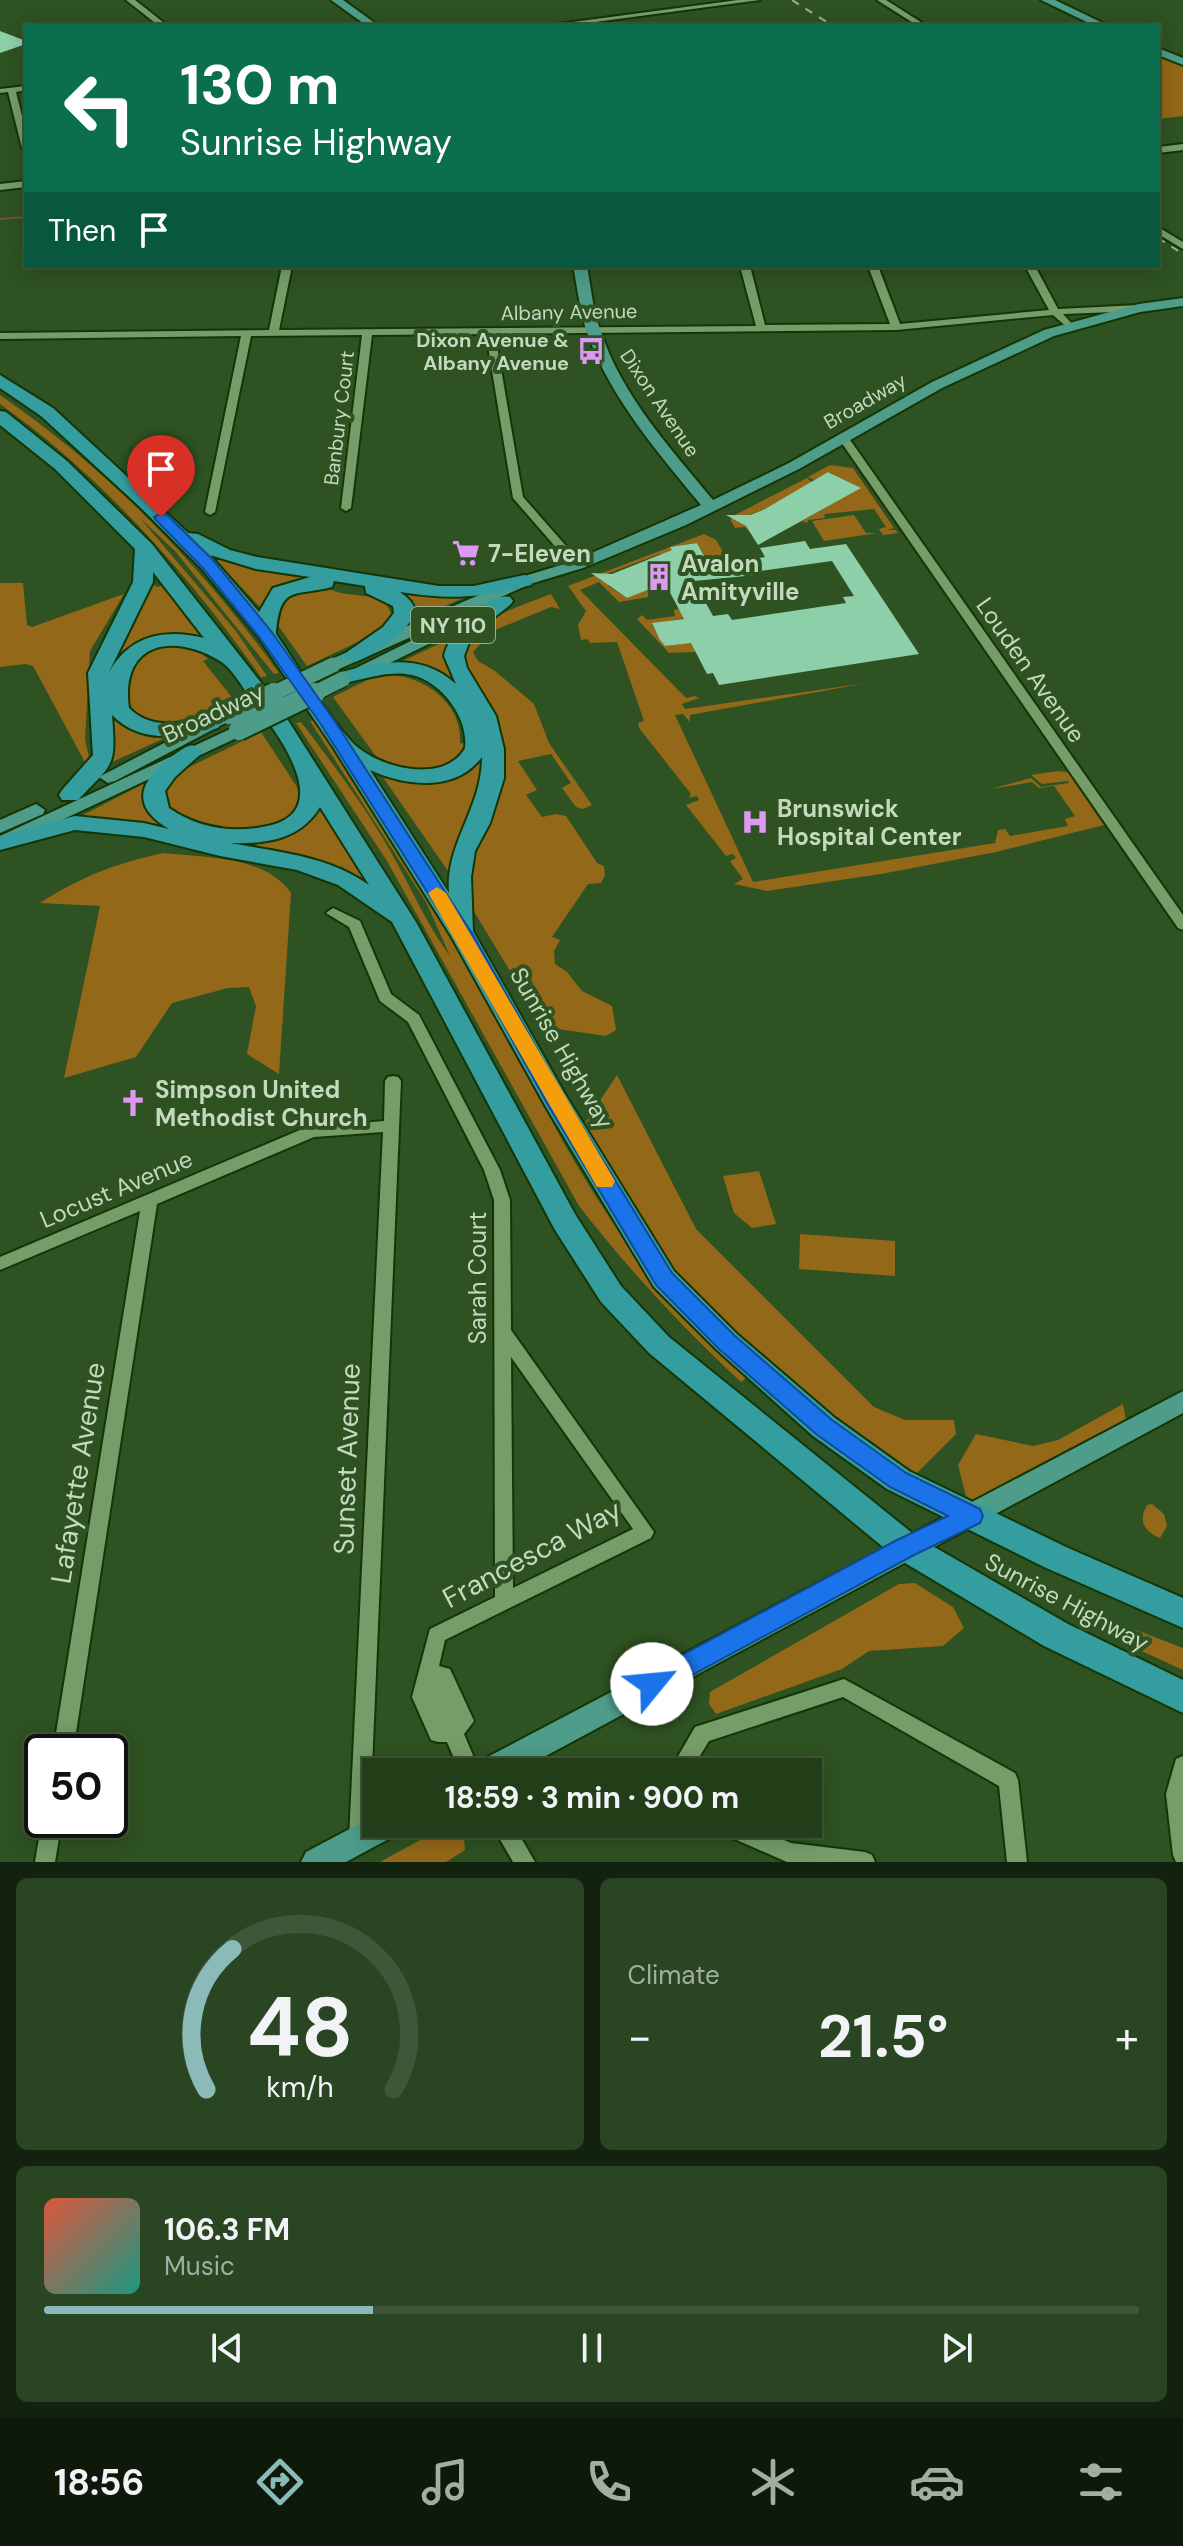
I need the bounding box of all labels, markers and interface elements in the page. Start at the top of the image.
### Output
text: 130 m [180,48,339,121]
icon: left [48,56,152,160]
text: Sunrise Highway [180,119,452,166]
icon: arrive [132,208,176,252]
text: Then [48,211,116,250]
street label: Albany Avenue [500,298,638,326]
place label: Dixon Avenue & Albany Avenue [416,327,569,376]
bus stop icon: Dixon Avenue & Albany Avenue [576,336,606,366]
street label: Dixon Avenue [614,344,706,462]
street label: Banbury Court [318,349,360,487]
street label: Broadway [819,367,911,435]
pin [127,435,195,517]
icon: arrive [139,447,183,491]
supermarket icon: 7-Eleven [451,538,481,568]
place label: 7-Eleven [488,538,591,569]
place label: Avalon Amityville [681,548,799,607]
building icon: Avalon Amityville [644,562,674,592]
street label: Louden Avenue [969,591,1093,749]
road number: NY 110 [411,607,495,643]
street label: Broadway [157,676,269,750]
place label: Brunswick Hospital Center [777,793,962,852]
hospital icon: Brunswick Hospital Center [740,807,770,837]
street label: Sunrise Highway [503,962,621,1134]
place label: Simpson United Methodist Church [155,1074,368,1133]
church icon: Simpson United Methodist Church [118,1088,148,1118]
street label: Locust Avenue [35,1143,197,1235]
street label: Sarah Court [462,1212,493,1344]
street label: Lafayette Avenue [42,1360,114,1586]
street label: Sunset Avenue [325,1363,369,1555]
street label: Francesca Way [436,1491,628,1617]
street label: Sunrise Highway [980,1546,1154,1658]
position arrow [610,1642,694,1726]
speed limit sign: 50 [24,1734,128,1838]
text: 18:59 · 3 min · 900 m [445,1778,739,1817]
text: Climate [628,1958,720,1992]
text: 48 [246,1973,353,2082]
text: 21.5° [818,1997,949,2076]
text: − [628,2008,652,2066]
text: + [1115,2008,1139,2066]
text: km/h [266,2069,334,2106]
text: 106.3 FM [164,2210,290,2249]
text: Music [164,2249,235,2283]
icon: previous [205,2326,249,2370]
icon: pause [570,2326,614,2370]
icon: next [935,2326,979,2370]
icon: directions [252,2454,308,2510]
icon: music [417,2454,473,2510]
icon: phone [581,2454,637,2510]
icon: climate [745,2454,801,2510]
icon: car [909,2454,965,2510]
icon: filters [1073,2454,1129,2510]
text: 18:56 [54,2459,144,2506]

